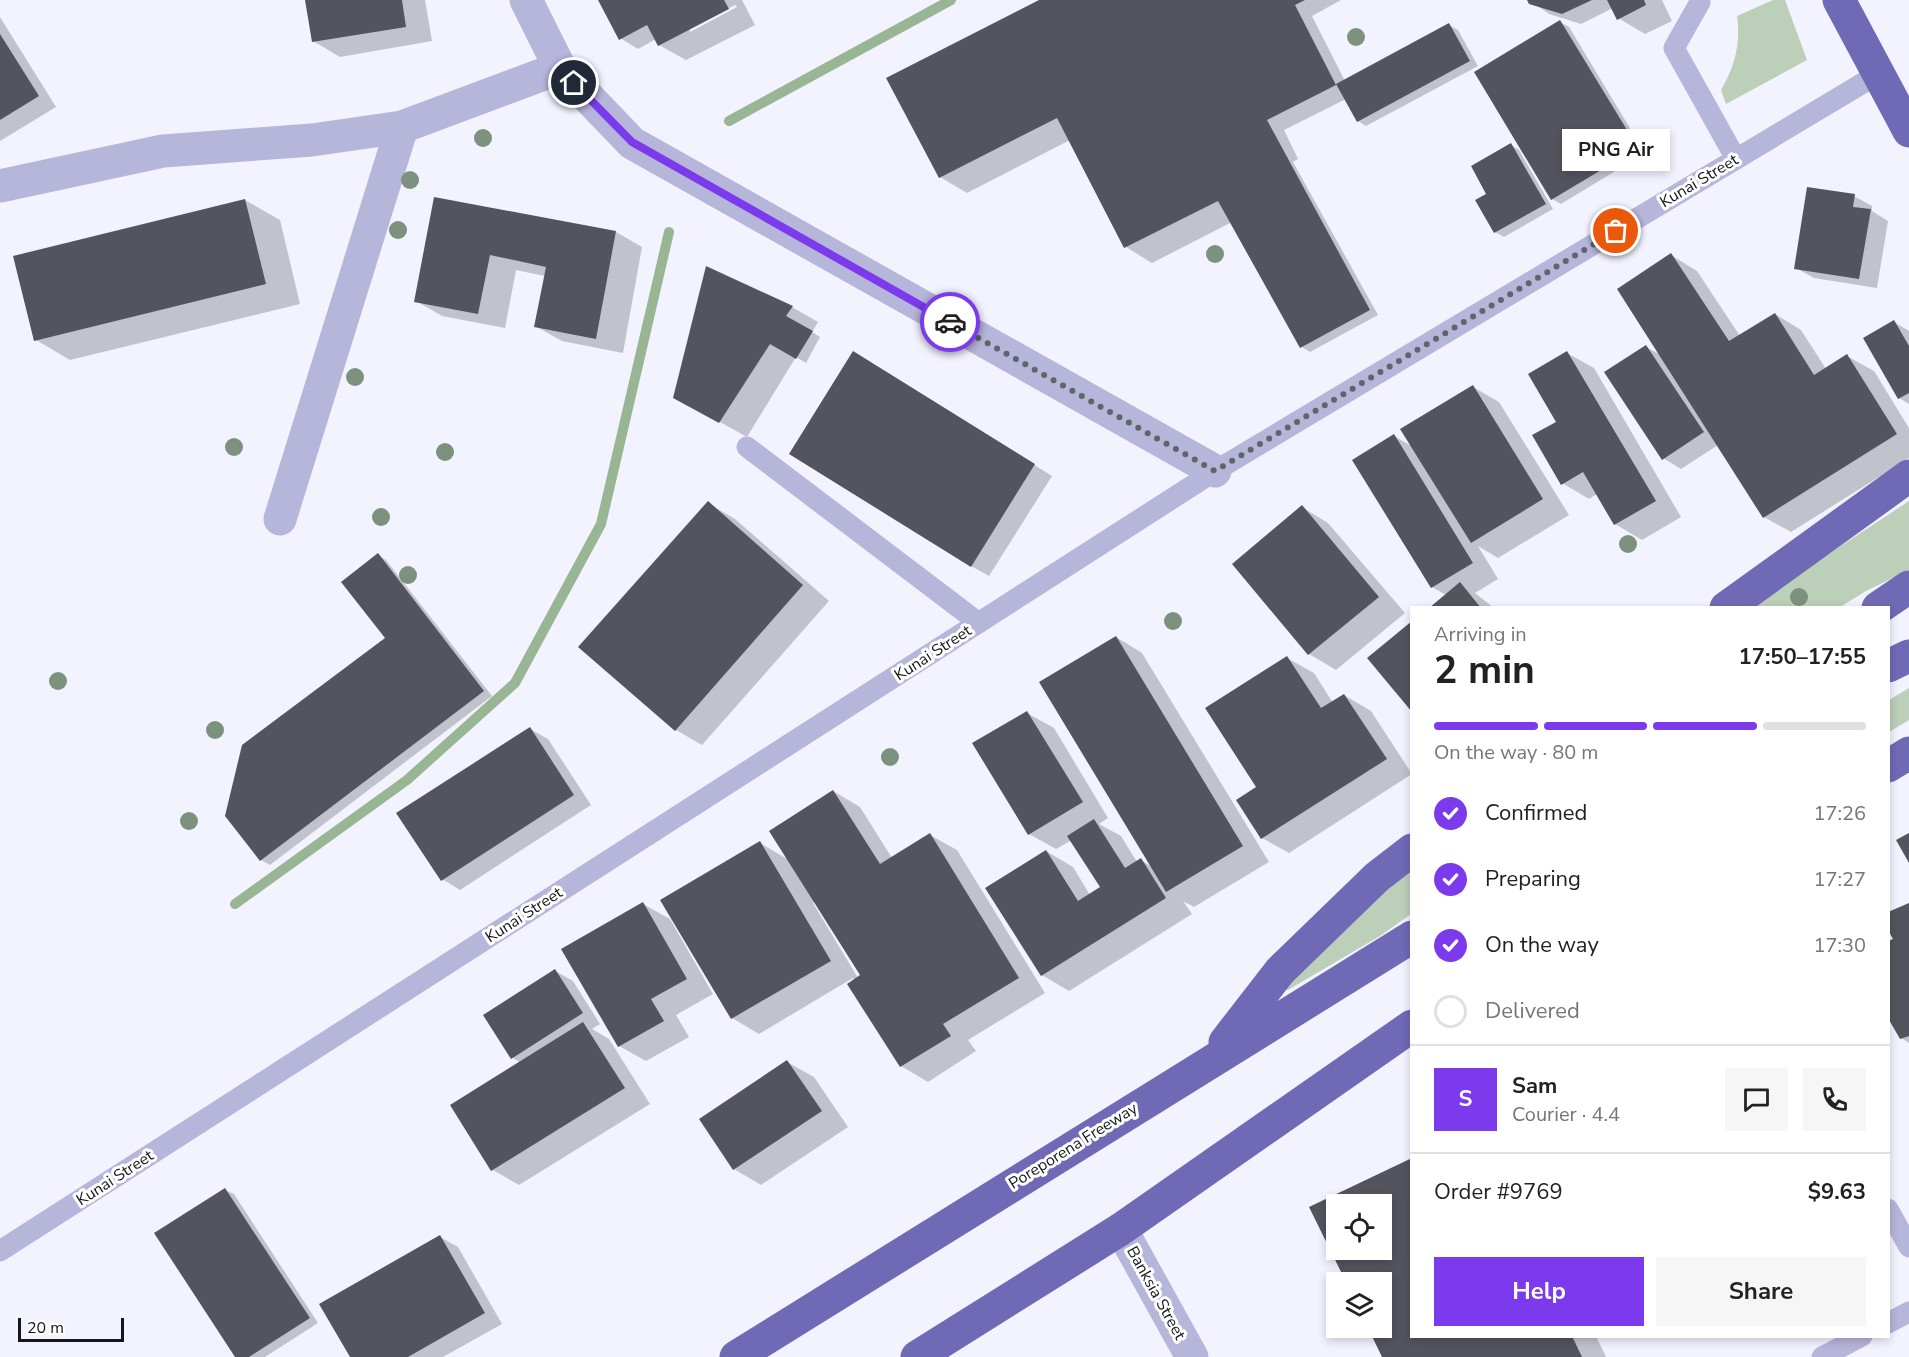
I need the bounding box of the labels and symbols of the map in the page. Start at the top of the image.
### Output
pin [548,57,599,108]
callout: PNG Air [1562,129,1670,171]
street label: Kunai Street [1656,149,1743,213]
pin [1590,205,1641,256]
courier [920,292,980,352]
street label: Kunai Street [890,620,976,686]
street label: Kunai Street [481,882,567,948]
street label: Poreporena Freeway [1004,1097,1142,1195]
street label: Kunai Street [72,1145,158,1211]
street label: Banksia Street [1121,1242,1191,1344]
scale bar [18,1315,124,1342]

